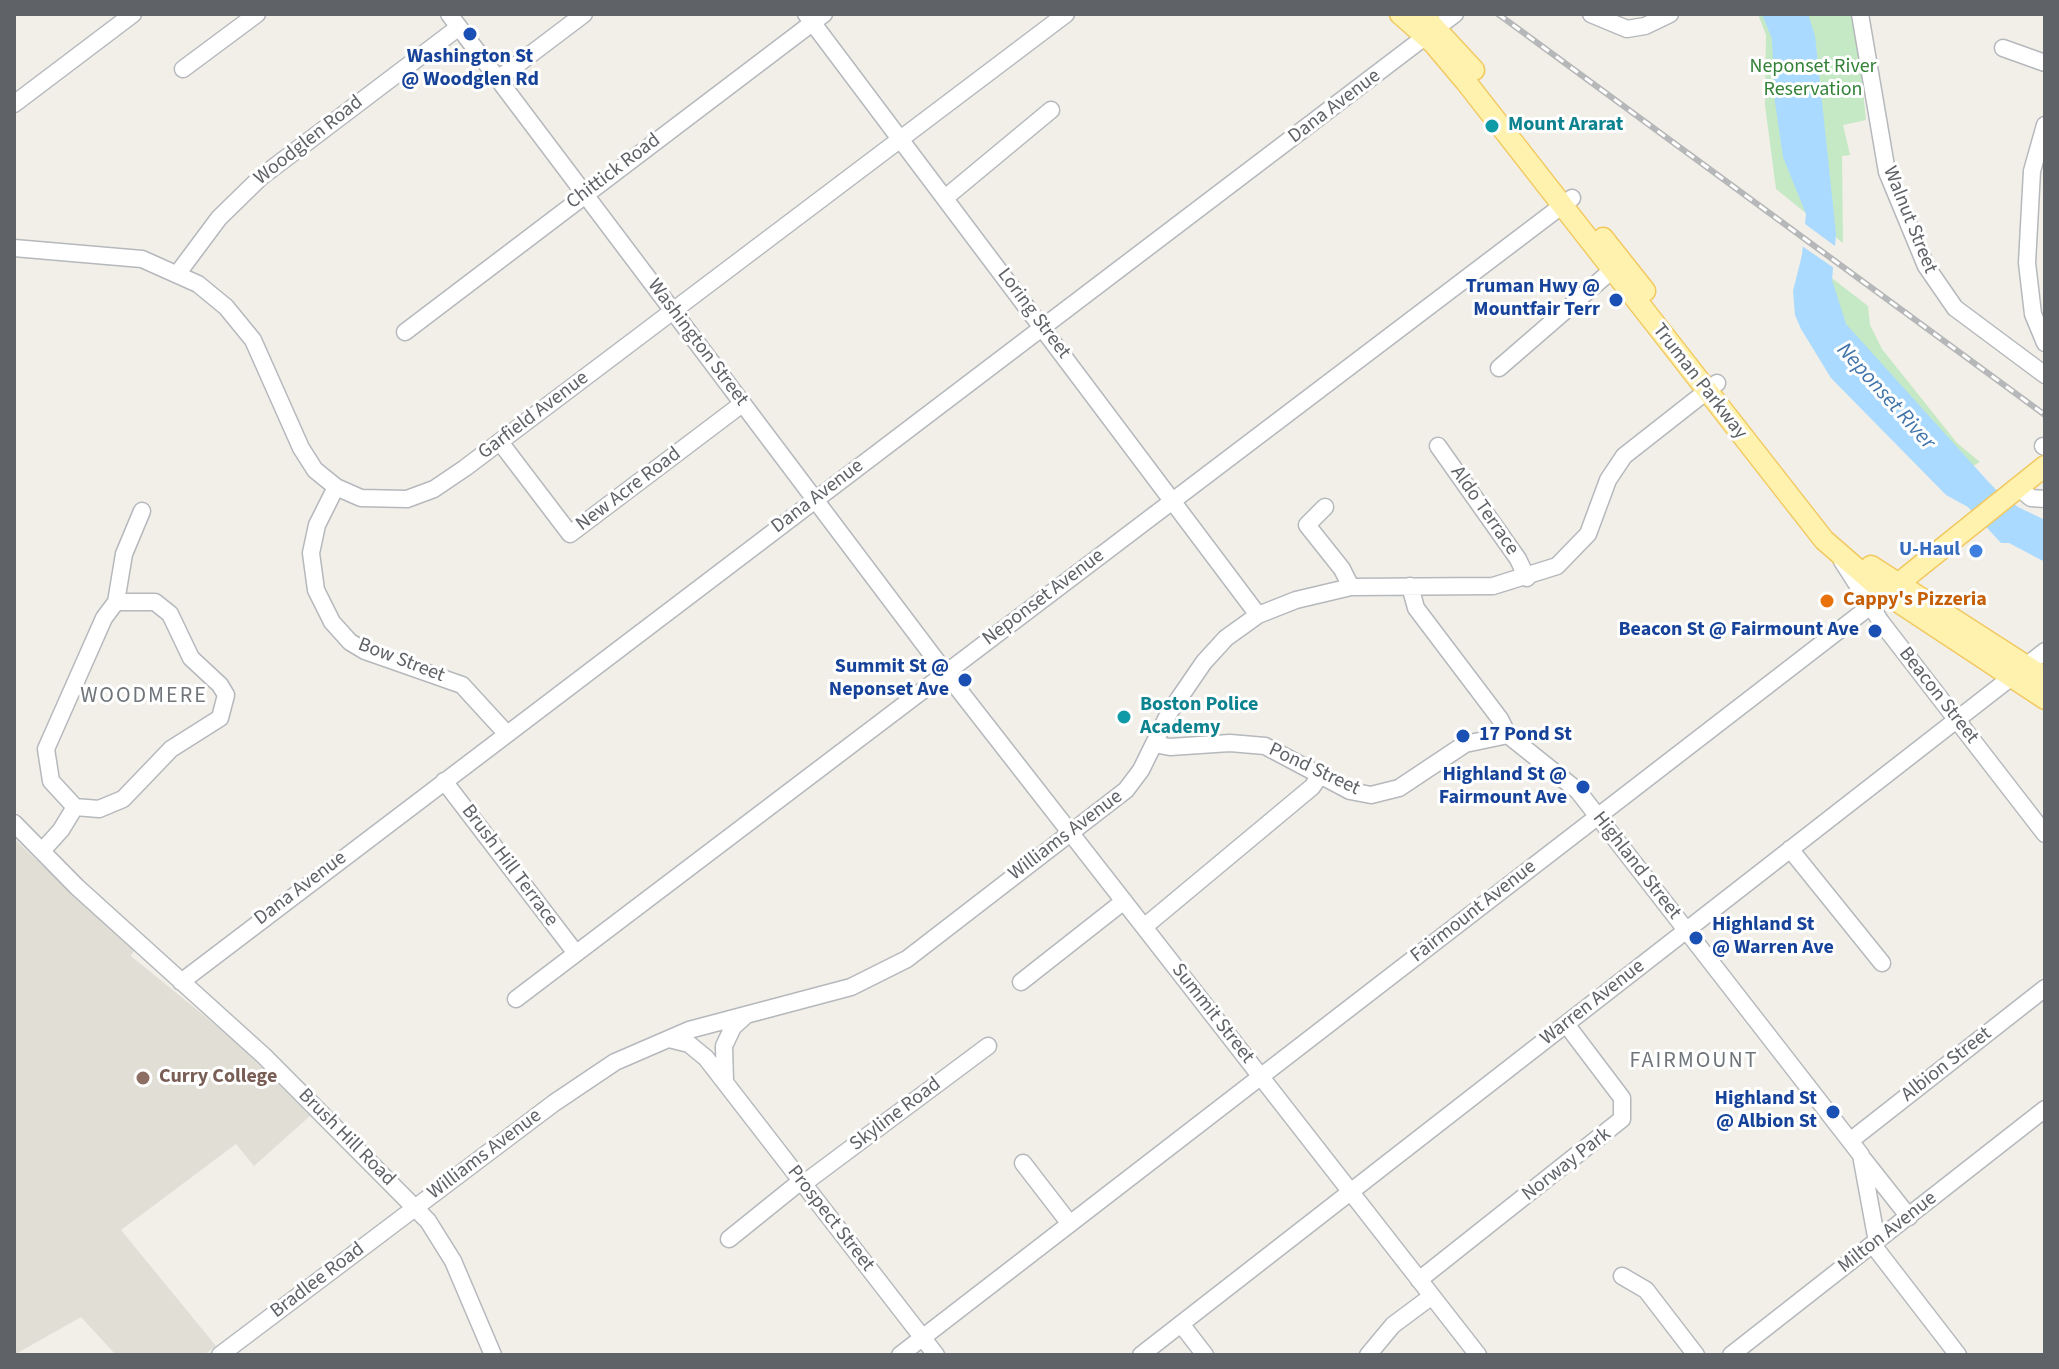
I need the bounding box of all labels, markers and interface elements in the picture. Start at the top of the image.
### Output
marker: Washington St @ Woodglen Rd [461,25,479,43]
place label: Washington St @ Woodglen Rd [401,46,539,93]
park label: Neponset River Reservation [1749,56,1877,103]
street label: Dana Avenue [1284,65,1386,149]
street label: Woodglen Road [250,91,368,191]
place label: Mount Ararat [1508,114,1623,138]
marker: Mount Ararat [1483,117,1501,135]
street label: Chittick Road [562,129,666,215]
street label: Walnut Street [1877,163,1941,277]
street label: Loring Street [991,264,1075,364]
street label: Washington Street [641,275,753,411]
place label: Truman Hwy @ Mountfair Terr [1466,276,1600,323]
marker: Truman Hwy @ Mountfair Terr [1607,291,1625,309]
street label: Truman Parkway [1646,319,1752,445]
water label: Neponset River [1830,338,1940,456]
street label: Garfield Avenue [474,367,594,465]
street label: New Acre Road [572,443,686,537]
street label: Dana Avenue [767,455,869,539]
street label: Aldo Terrace [1445,462,1523,560]
place label: U-Haul [1899,539,1960,563]
marker: U-Haul [1967,542,1985,560]
street label: Neponset Avenue [978,544,1110,652]
place label: Cappy's Pizzeria [1843,589,1987,613]
marker: Cappy's Pizzeria [1818,592,1836,610]
place label: Beacon St @ Fairmount Ave [1618,619,1859,643]
marker: Beacon St @ Fairmount Ave [1866,622,1884,640]
street label: Bow Street [354,633,448,689]
street label: Beacon Street [1893,643,1983,749]
place label: Summit St @ Neponset Ave [829,656,949,703]
marker: Summit St @ Neponset Ave [956,671,974,689]
district label: WOODMERE [80,684,208,710]
place label: Boston Police Academy [1140,694,1258,741]
marker: Boston Police Academy [1115,708,1133,726]
place label: 17 Pond St [1479,724,1572,748]
marker: 17 Pond St [1454,727,1472,745]
street label: Pond Street [1265,738,1363,802]
place label: Highland St @ Fairmount Ave [1439,764,1567,811]
marker: Highland St @ Fairmount Ave [1574,778,1592,796]
street label: Williams Avenue [1004,785,1128,887]
street label: Brush Hill Terrace [455,800,563,932]
street label: Highland Street [1586,807,1686,925]
street label: Dana Avenue [250,847,352,931]
street label: Fairmount Avenue [1406,856,1542,968]
place label: Highland St @ Warren Ave [1712,914,1834,961]
marker: Highland St @ Warren Ave [1687,929,1705,947]
street label: Warren Avenue [1536,955,1650,1051]
street label: Summit Street [1165,959,1259,1069]
street label: Albion Street [1897,1022,1997,1108]
district label: FAIRMOUNT [1629,1049,1759,1075]
place label: Curry College [159,1066,277,1090]
marker: Curry College [134,1069,152,1087]
street label: Skyline Road [846,1073,946,1157]
street label: Brush Hill Road [292,1084,400,1192]
place label: Highland St @ Albion St [1715,1088,1817,1135]
marker: Highland St @ Albion St [1824,1103,1842,1121]
street label: Williams Avenue [423,1104,547,1206]
street label: Norway Park [1518,1123,1616,1207]
street label: Prospect Street [781,1161,879,1277]
street label: Milton Avenue [1834,1187,1942,1279]
street label: Bradlee Road [266,1238,370,1324]

